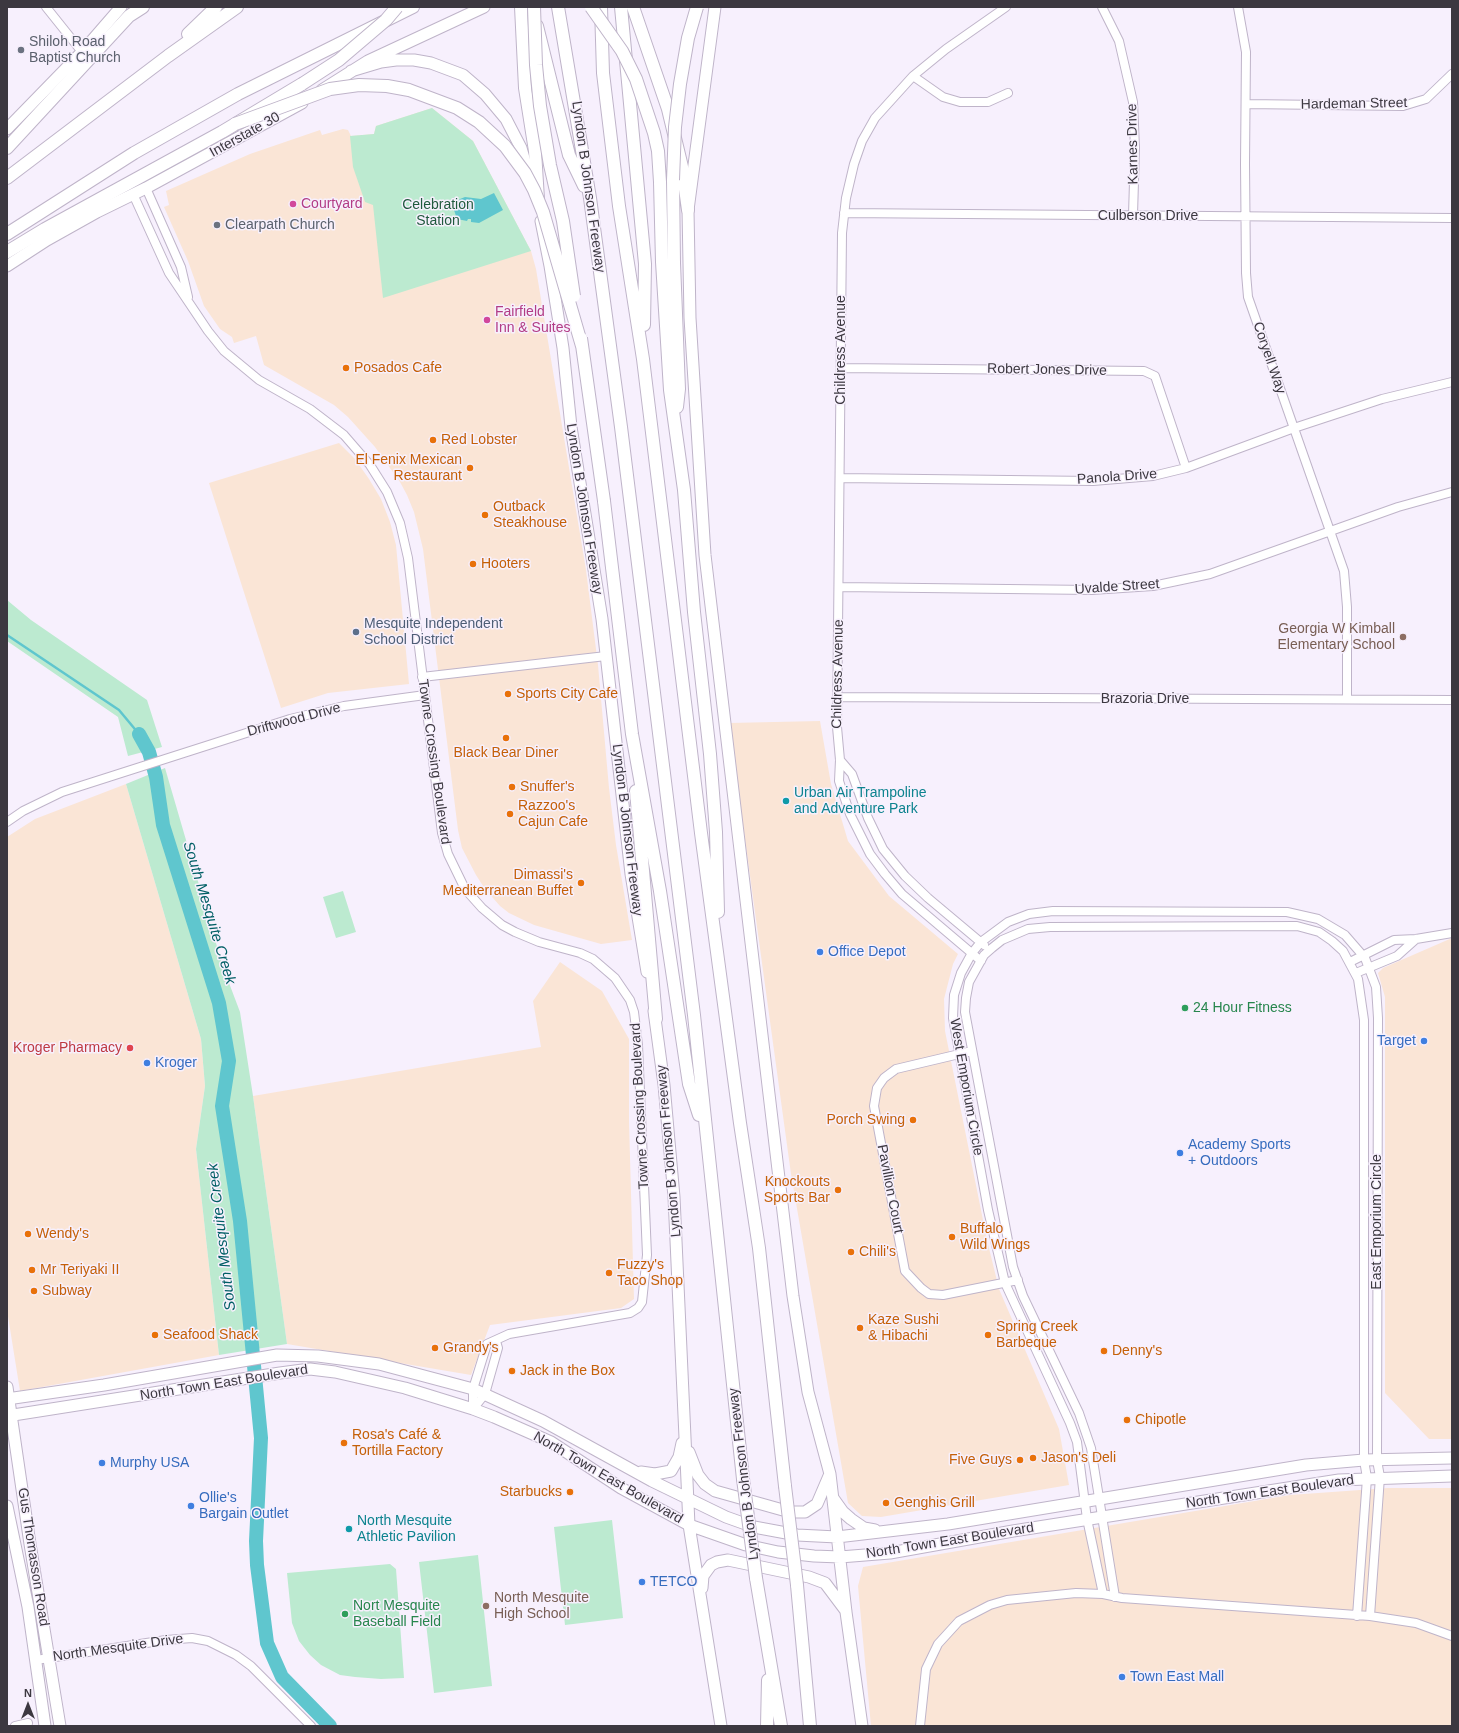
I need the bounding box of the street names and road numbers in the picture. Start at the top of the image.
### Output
street label: Hardeman Street [1301,95,1407,113]
street label: Lyndon B Johnson Freeway [568,100,608,274]
street label: Karnes Drive [1124,103,1142,185]
street label: Interstate 30 [207,109,283,161]
street label: Culberson Drive [1098,208,1198,224]
street label: Childress Avenue [833,295,849,405]
street label: Coryell Way [1249,320,1289,396]
street label: Robert Jones Drive [987,361,1107,379]
street label: Lyndon B Johnson Freeway [562,422,606,596]
street label: Panola Drive [1076,466,1158,488]
street label: Uvalde Street [1074,576,1160,598]
street label: Childress Avenue [829,619,847,729]
street label: Towne Crossing Boulevard [414,678,454,846]
street label: Brazoria Drive [1101,691,1189,707]
street label: Driftwood Drive [246,700,342,740]
street label: Lyndon B Johnson Freeway [608,743,646,917]
street label: West Emporium Circle [946,1017,986,1157]
street label: Towne Crossing Boulevard [627,1022,653,1190]
street label: Lyndon B Johnson Freeway [653,1064,685,1238]
street label: Pavillion Court [873,1143,907,1235]
street label: East Emporium Circle [1369,1154,1385,1290]
street label: North Town East Boulevard [139,1361,309,1405]
street label: Lyndon B Johnson Freeway [725,1387,763,1561]
street label: North Town East Boulevard [530,1428,686,1528]
street label: North Town East Boulevard [1185,1472,1355,1512]
street label: Gus Thomasson Road [14,1487,52,1627]
street label: North Town East Boulevard [865,1519,1035,1563]
street label: North Mesquite Drive [52,1631,184,1665]

